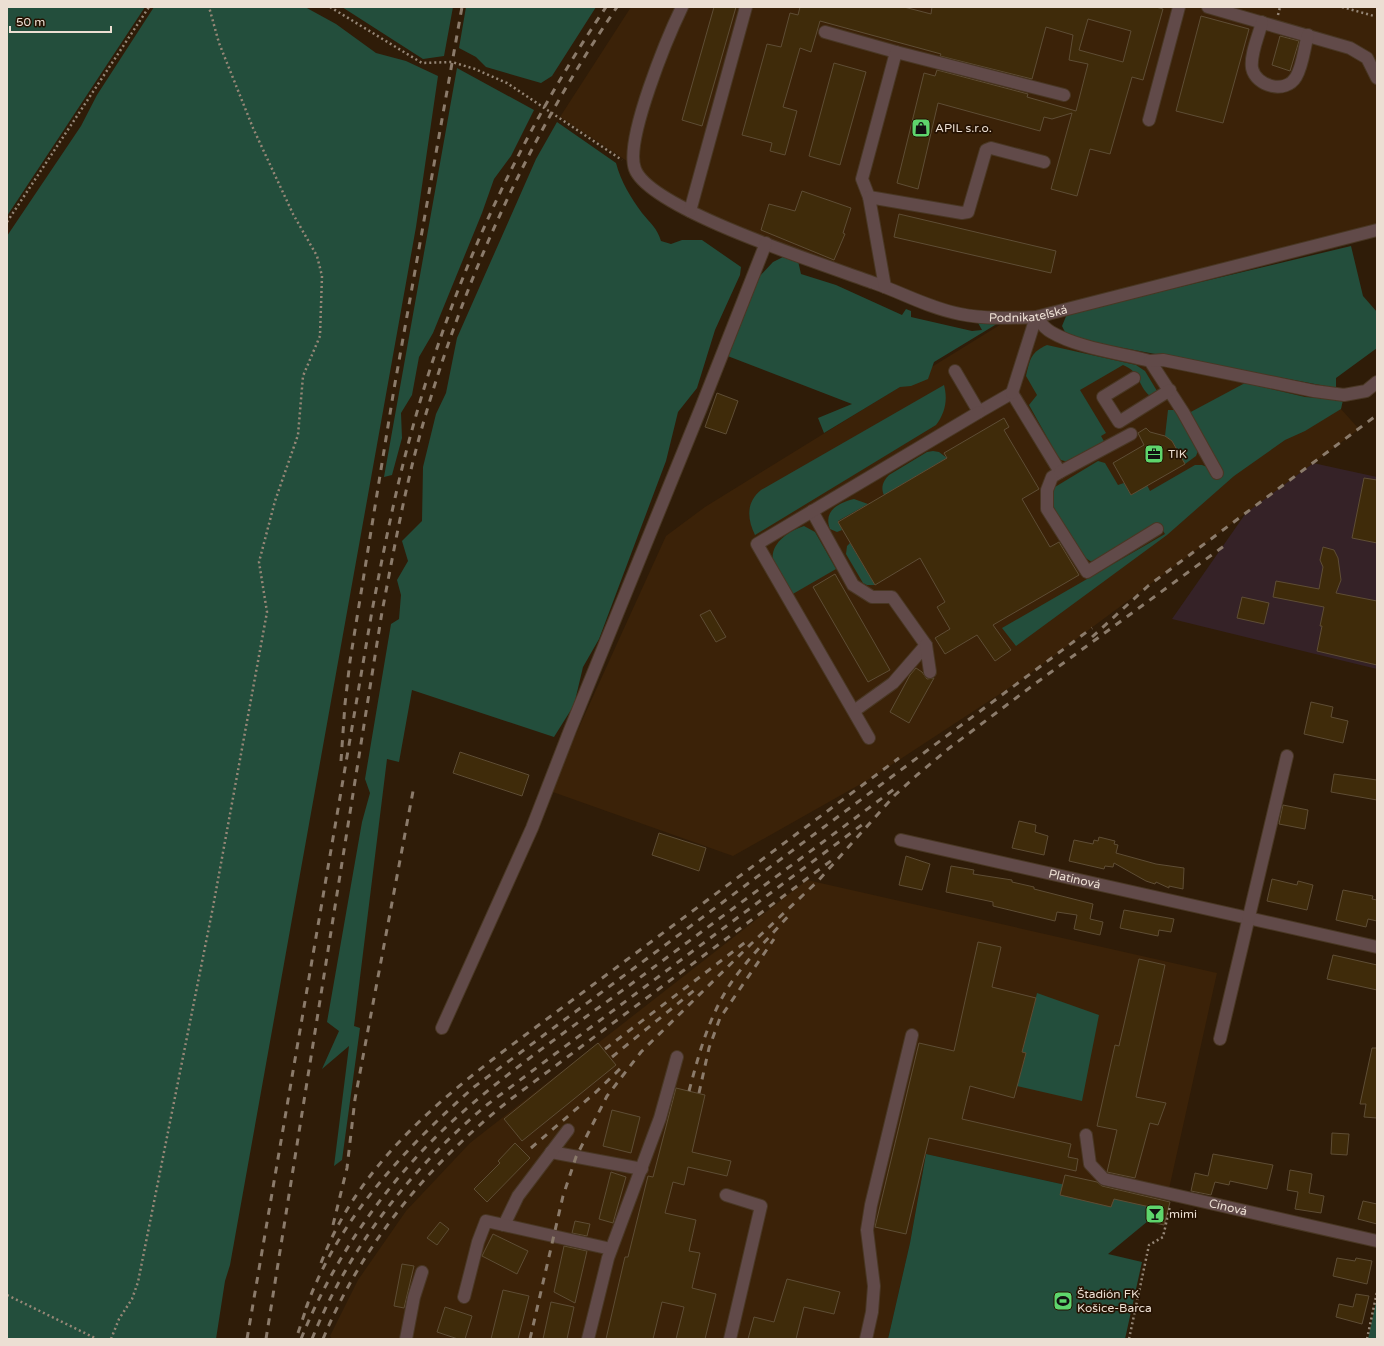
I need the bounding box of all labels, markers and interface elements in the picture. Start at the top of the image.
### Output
scale bar [10,8,111,34]
text: 50 m [16,15,45,29]
shop icon: APIL s.r.o. [910,117,932,139]
place label: APIL s.r.o. [935,121,992,135]
street label: Podnikateľská [989,302,1069,325]
office icon: TIK [1143,443,1165,465]
place label: TIK [1168,447,1187,461]
street label: Platinová [1047,866,1102,892]
street label: Cínová [1208,1196,1249,1218]
bar icon: mimi [1144,1203,1166,1225]
place label: mimi [1169,1207,1197,1221]
place label: Štadión FK Košice-Barca [1077,1287,1152,1315]
sports icon: Štadión FK Košice-Barca [1052,1290,1074,1312]

